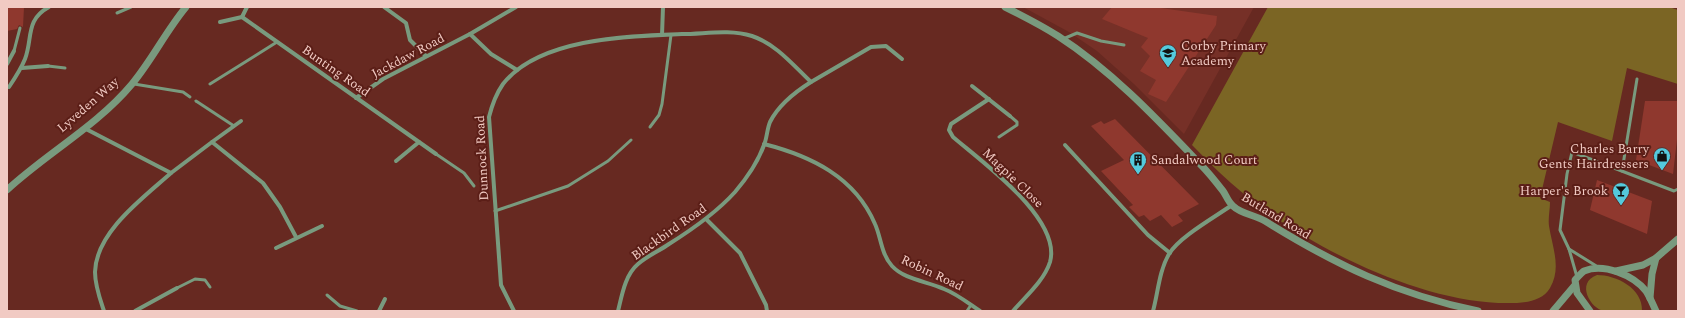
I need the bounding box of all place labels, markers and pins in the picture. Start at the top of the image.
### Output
place label: Corby Primary Academy [1181,36,1266,71]
school or university icon: Corby Primary Academy [1158,43,1178,68]
place label: Charles Barry Gents Hairdressers [1539,139,1650,174]
shop icon: Charles Barry Gents Hairdressers [1652,146,1672,171]
building icon: Sandalwood Court [1128,150,1148,175]
place label: Sandalwood Court [1151,150,1258,170]
place label: Harper's Brook [1520,181,1608,201]
bar icon: Harper's Brook [1611,181,1631,206]

